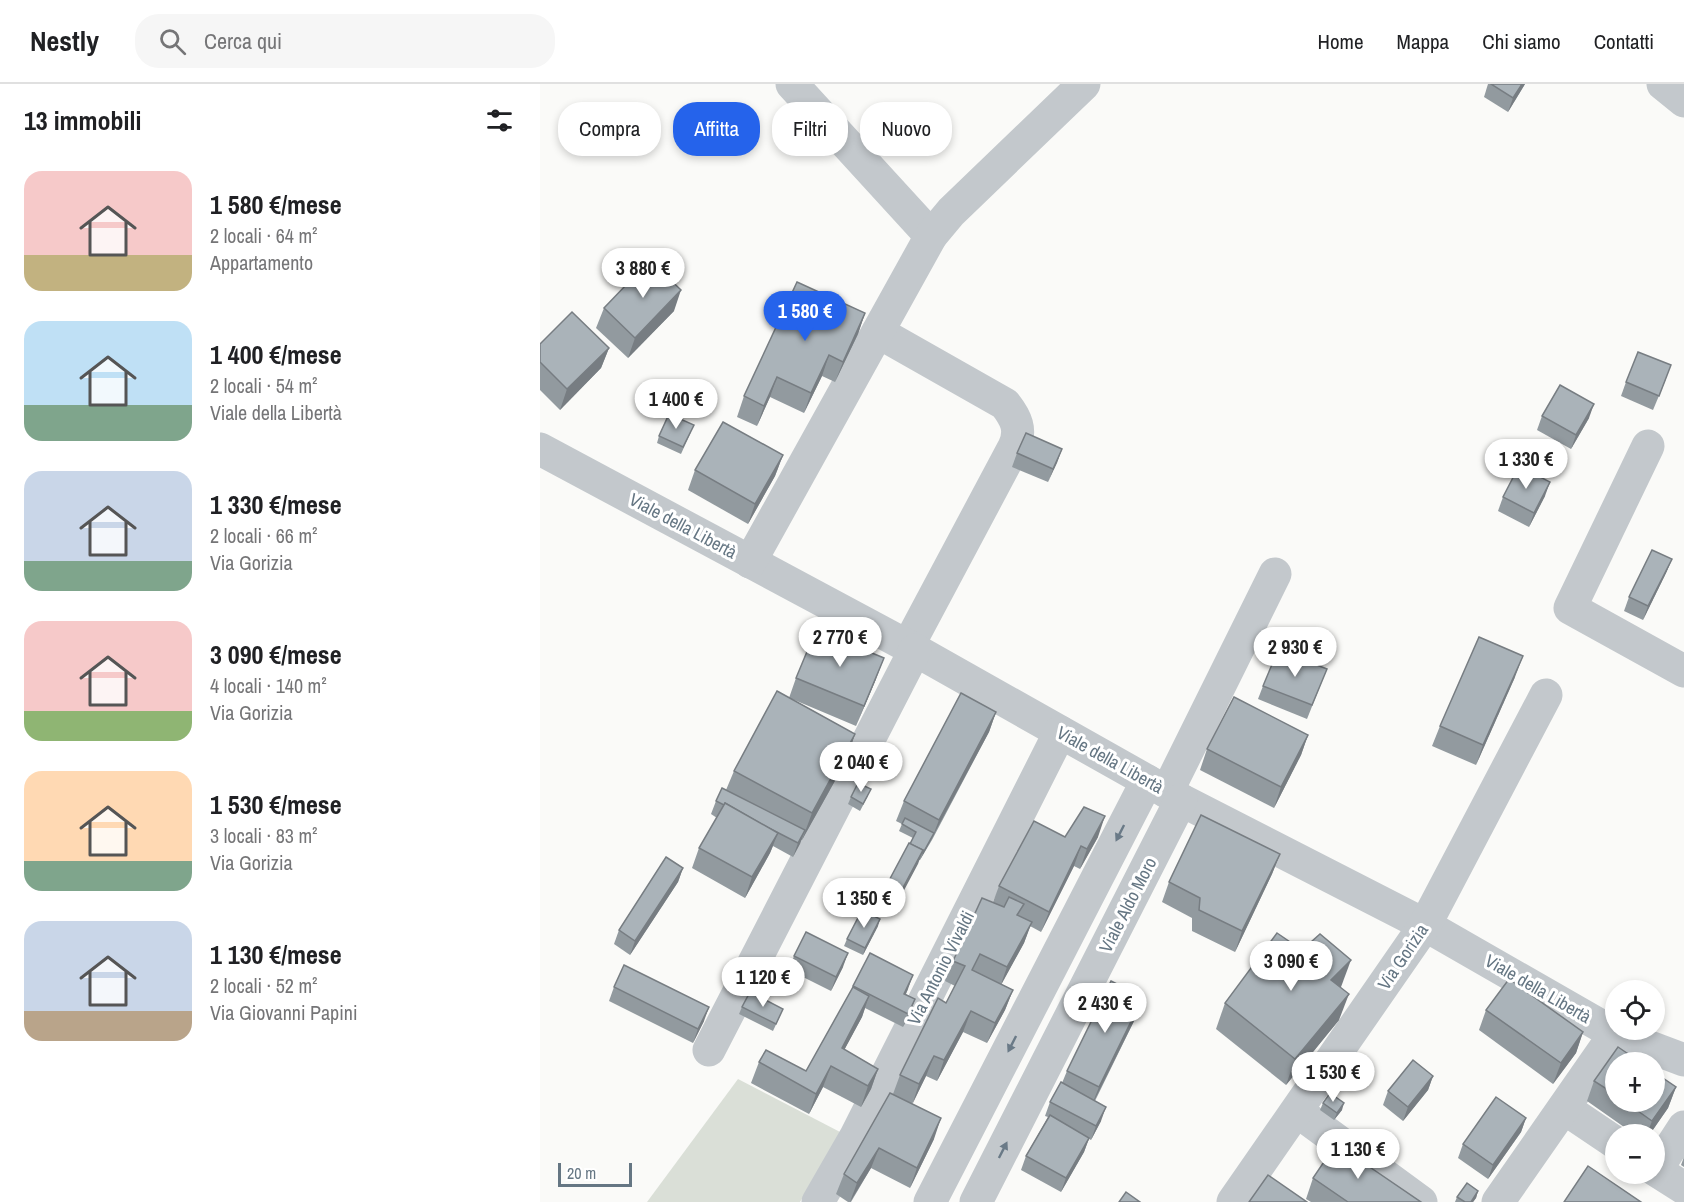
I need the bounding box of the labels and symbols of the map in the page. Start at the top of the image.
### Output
pin: 3 880 € [588,248,698,299]
pin: 1 580 € [750,291,860,342]
pin: 1 400 € [621,379,731,430]
pin: 1 330 € [1471,439,1581,490]
street label: Viale della Libertà [625,487,742,564]
pin: 2 770 € [785,617,895,668]
pin: 2 930 € [1240,627,1350,678]
street label: Viale della Libertà [1052,720,1168,799]
pin: 2 040 € [806,742,916,793]
one-way arrow [1115,825,1125,842]
street label: Viale Aldo Moro [1093,853,1162,957]
pin: 1 350 € [809,878,919,929]
street label: Via Antonio Vivaldi [901,906,980,1029]
street label: Via Gorizia [1371,919,1434,995]
pin: 3 090 € [1236,941,1346,992]
street label: Viale della Libertà [1481,948,1596,1029]
pin: 1 120 € [708,957,818,1008]
pin: 2 430 € [1050,983,1160,1034]
one-way arrow [1007,1036,1017,1053]
pin: 1 530 € [1278,1052,1388,1103]
pin: 1 130 € [1303,1129,1413,1180]
one-way arrow [998,1141,1008,1158]
scale bar [558,1160,632,1188]

